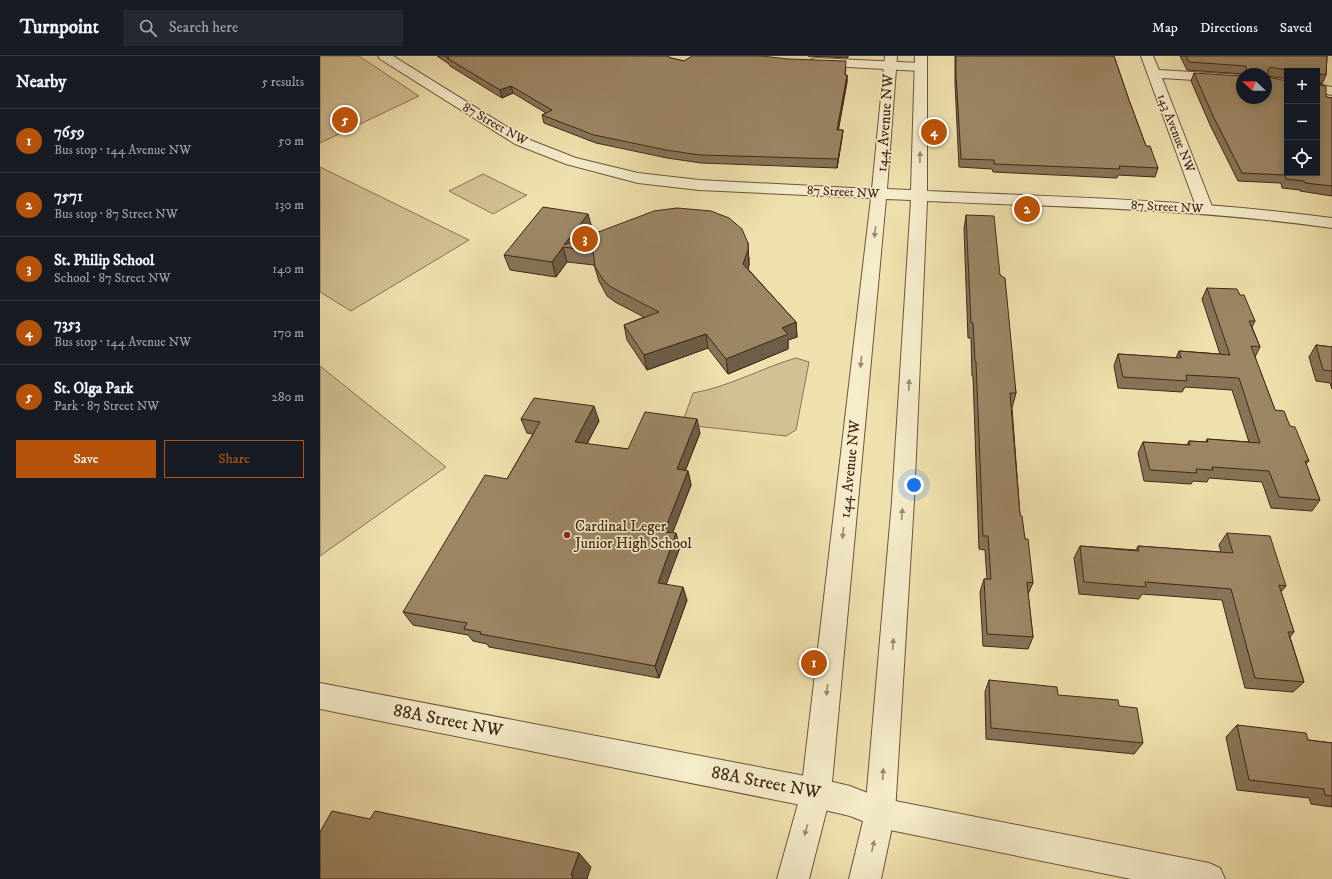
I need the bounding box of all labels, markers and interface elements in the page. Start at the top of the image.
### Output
search box [123,10,403,46]
text: Turnpoint [20,16,99,39]
icon: search [137,17,159,39]
text: Search here [169,18,238,37]
text: Map [1152,19,1178,37]
text: Directions [1200,19,1258,37]
text: Saved [1280,19,1312,37]
north arrow [1236,68,1272,104]
map controls [1284,68,1320,176]
button: + [1284,68,1320,104]
text: Nearby [16,71,66,93]
street label: 144 Avenue NW [872,73,898,173]
text: 5 results [262,74,304,90]
street label: 143 Avenue NW [1154,92,1199,176]
street label: 87 Street NW [460,99,531,150]
button: − [1284,104,1320,140]
pin: 5 [332,105,358,135]
pin: 4 [921,117,947,147]
text: 7659 [54,123,85,142]
text: 1 [27,133,31,149]
text: 50 m [278,133,304,149]
button: locate [1284,140,1320,176]
text: Bus stop · 144 Avenue NW [54,142,191,158]
one-way arrow [917,150,923,163]
street label: 87 Street NW [807,182,881,202]
text: 7571 [54,187,83,206]
pin: 2 [1014,194,1040,224]
text: 2 [26,197,32,213]
text: 130 m [275,197,304,213]
street label: 87 Street NW [1131,197,1205,217]
text: Bus stop · 87 Street NW [54,206,178,222]
pin: 3 [572,224,598,254]
one-way arrow [872,226,878,238]
text: St. Philip School [54,251,154,270]
text: 3 [27,261,31,277]
text: 140 m [272,261,304,277]
text: School · 87 Street NW [54,270,171,286]
text: 7353 [54,315,81,334]
text: 4 [25,325,33,341]
text: 170 m [273,325,304,341]
text: Bus stop · 144 Avenue NW [54,334,191,350]
one-way arrow [858,356,865,368]
text: St. Olga Park [54,379,133,398]
one-way arrow [906,379,913,391]
text: 5 [26,389,32,405]
text: 280 m [272,389,304,405]
text: Park · 87 Street NW [54,398,159,414]
street label: 144 Avenue NW [835,419,865,519]
button: Save [16,440,156,478]
button: Share [164,440,304,478]
your location [904,475,924,495]
one-way arrow [899,508,906,520]
place label: Cardinal Leger Junior High School [573,517,692,553]
one-way arrow [840,527,847,539]
marker: Cardinal Leger Junior High School [562,530,572,540]
one-way arrow [889,638,896,650]
pin: 1 [801,648,827,678]
one-way arrow [824,684,830,696]
street label: 88A Street NW [391,700,505,742]
street label: 88A Street NW [709,762,823,804]
one-way arrow [880,768,887,780]
one-way arrow [803,825,809,837]
one-way arrow [870,840,876,852]

